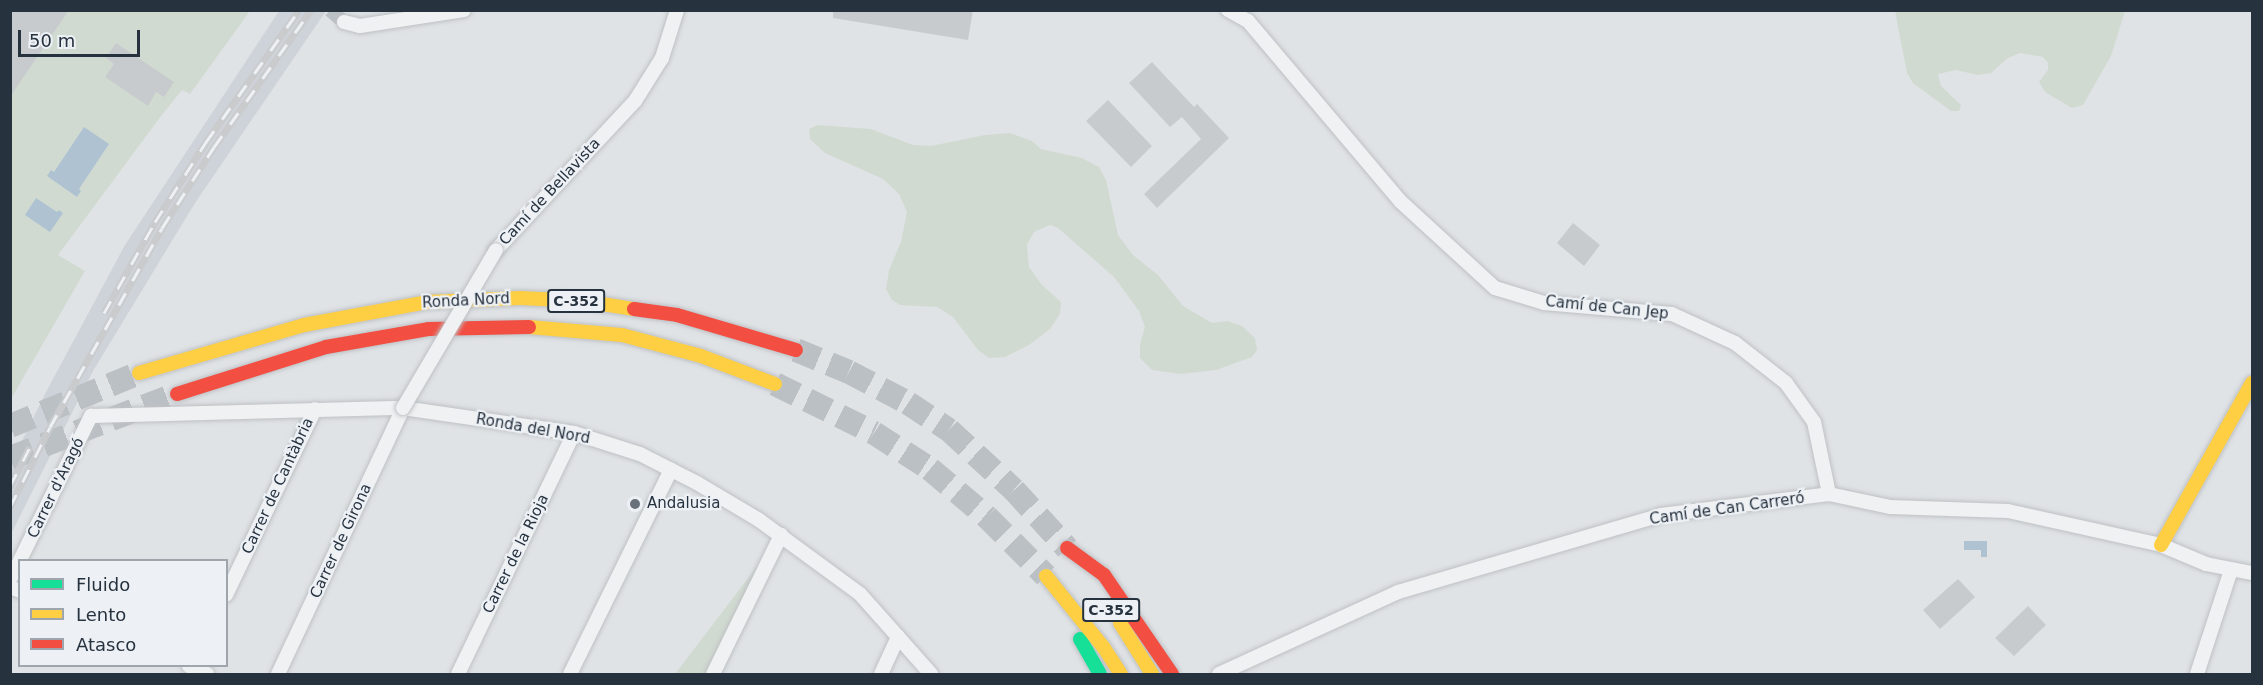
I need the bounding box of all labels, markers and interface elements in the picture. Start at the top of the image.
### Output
scale bar [21,18,142,56]
text: 50 m [29,30,75,51]
street label: Camí de Bellavista [496,135,604,249]
street label: Ronda Nord [422,290,510,312]
road number: C-352 [546,290,606,312]
street label: Camí de Can Jep [1544,293,1670,323]
street label: Ronda del Nord [475,410,591,448]
street label: Carrer de Cantàbria [238,415,318,557]
street label: Carrer d'Aragó [24,435,88,541]
street label: Carrer de Girona [307,481,375,601]
street label: Camí de Can Carreró [1648,489,1806,529]
street label: Carrer de la Rioja [479,491,553,617]
place label: Andalusia [647,495,720,513]
marker: Andalusia [628,497,642,511]
legend [18,559,228,667]
text: Fluido [76,574,130,595]
road number: C-352 [1081,599,1141,621]
text: Lento [76,604,126,625]
text: Atasco [76,634,136,655]

